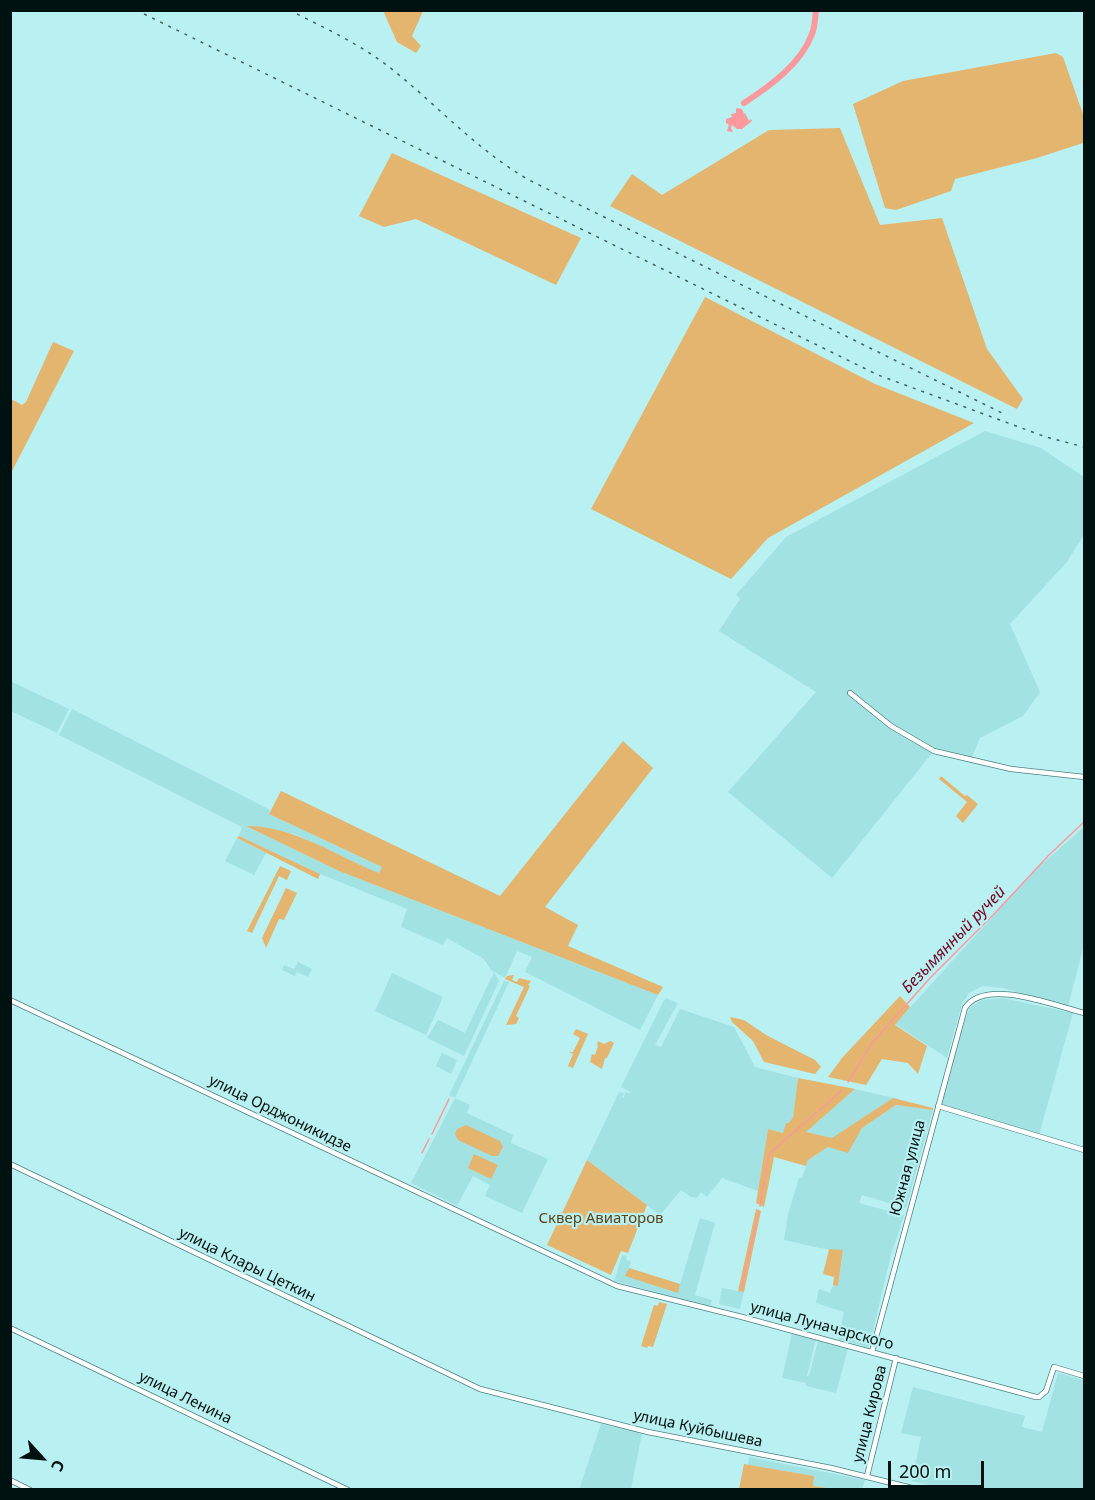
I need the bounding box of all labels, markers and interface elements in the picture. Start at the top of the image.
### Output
water label: Безымянный ручей [898,883,1010,997]
street label: улица Орджоникидзе [206,1072,354,1156]
street label: Южная улица [887,1118,929,1218]
park label: Сквер Авиаторов [538,1210,664,1228]
street label: улица Клары Цеткин [176,1224,318,1306]
street label: улица Луначарского [748,1298,896,1354]
street label: улица Кирова [849,1363,891,1465]
street label: улица Ленина [136,1368,234,1428]
street label: улица Куйбышева [632,1407,764,1451]
north arrow [12,1428,72,1488]
scale bar [891,1449,987,1487]
text: С [46,1456,70,1475]
text: 200 m [899,1459,951,1483]

